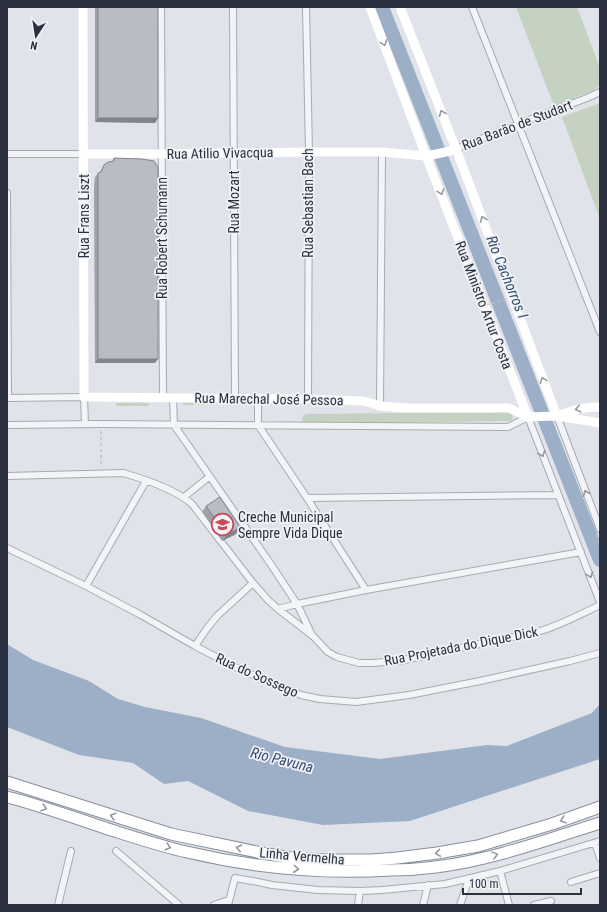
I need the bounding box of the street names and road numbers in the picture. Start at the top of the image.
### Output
street label: Rua Barão de Studart [460,97,574,153]
street label: Rua Atilio Vivacqua [167,144,273,162]
street label: Rua Sebastian Bach [300,148,316,258]
street label: Rua Mozart [226,170,242,234]
street label: Rua Frans Liszt [76,174,92,258]
street label: Rua Robert Schumann [154,177,170,299]
street label: Rua Ministro Artur Costa [452,239,516,371]
street label: Rua Marechal José Pessoa [194,390,344,408]
street label: Rua Projetada do Dique Dick [383,623,540,669]
street label: Rua do Sossego [213,650,301,700]
street label: Linha Vermelha [259,844,345,868]

